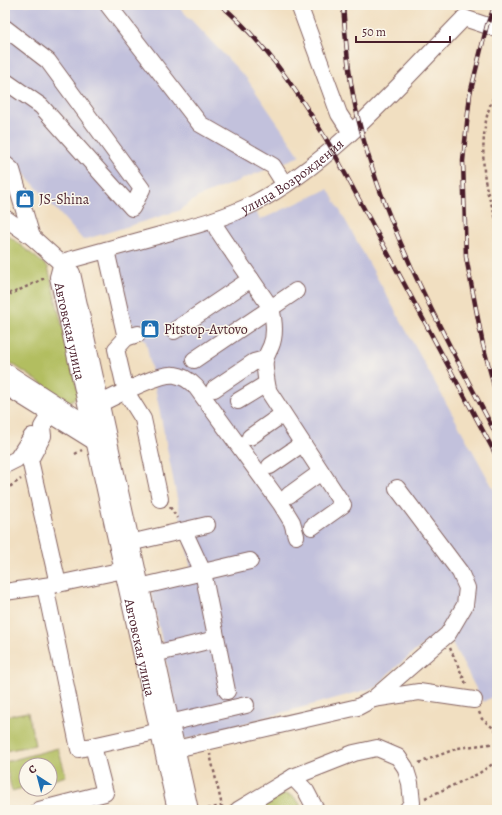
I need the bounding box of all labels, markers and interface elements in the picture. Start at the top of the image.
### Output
scale bar [356,18,450,44]
text: 50 m [362,24,386,40]
street label: улица Возрождения [237,134,348,218]
shop icon: JS-Shina [14,188,36,210]
place label: JS-Shina [39,190,90,209]
street label: Автовская улица [50,280,90,382]
shop icon: Pitstop-Avtovo [139,318,161,340]
place label: Pitstop-Avtovo [164,320,248,339]
street label: Автовская улица [120,596,160,699]
north arrow [18,757,58,797]
text: С [25,761,40,777]

